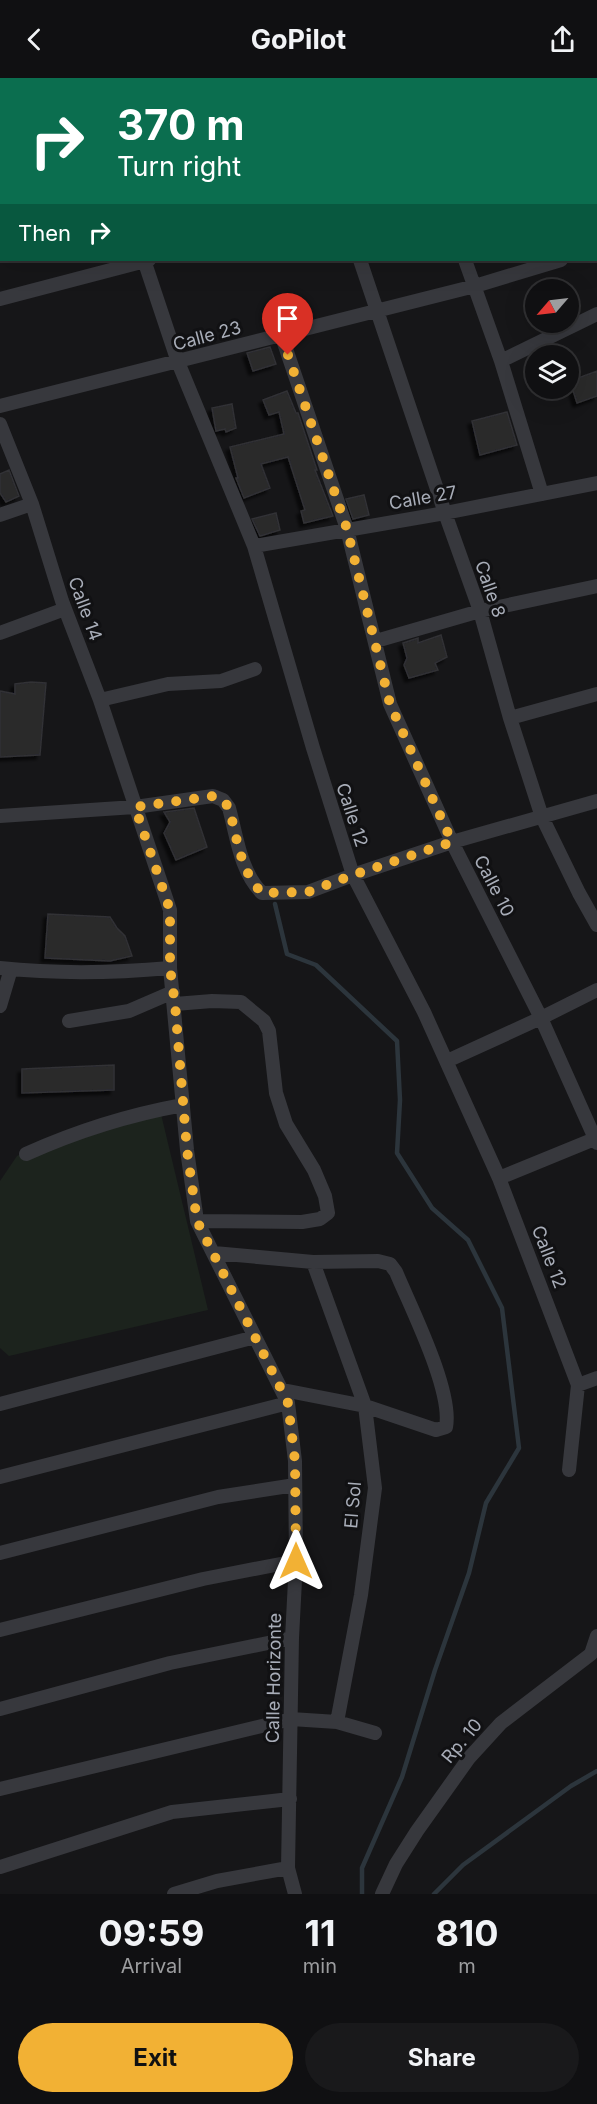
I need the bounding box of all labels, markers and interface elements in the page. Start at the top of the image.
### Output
icon: back [18,23,51,56]
text: GoPilot [251,23,346,56]
icon: share [546,23,579,56]
text: 370 m [117,99,244,150]
icon: right [18,102,96,180]
text: Turn right [117,150,241,183]
icon: right [83,216,116,249]
text: Then [18,220,71,246]
north arrow [525,279,579,333]
map controls [525,279,579,399]
pin [262,293,313,355]
icon: arrive [271,302,304,335]
street label: Calle 23 [171,316,243,355]
button: layers [525,345,579,399]
street label: Calle 27 [387,481,459,514]
street label: Calle 8 [471,558,510,620]
street label: Calle 14 [64,574,107,644]
street label: Calle 12 [332,780,373,849]
street label: Calle 10 [470,852,519,920]
street label: Calle 12 [528,1222,571,1291]
street label: El Sol [340,1481,365,1529]
position arrow [264,1529,328,1593]
street label: Calle Horizonte [262,1613,285,1743]
street label: Rp. 10 [437,1714,486,1767]
text: 09:59 [98,1911,204,1955]
text: 11 [304,1911,335,1955]
text: 810 [435,1911,499,1955]
text: Arrival [121,1954,182,1978]
text: min [303,1954,337,1978]
text: m [458,1954,476,1978]
button: Exit [18,2023,293,2092]
button: Share [305,2023,579,2092]

